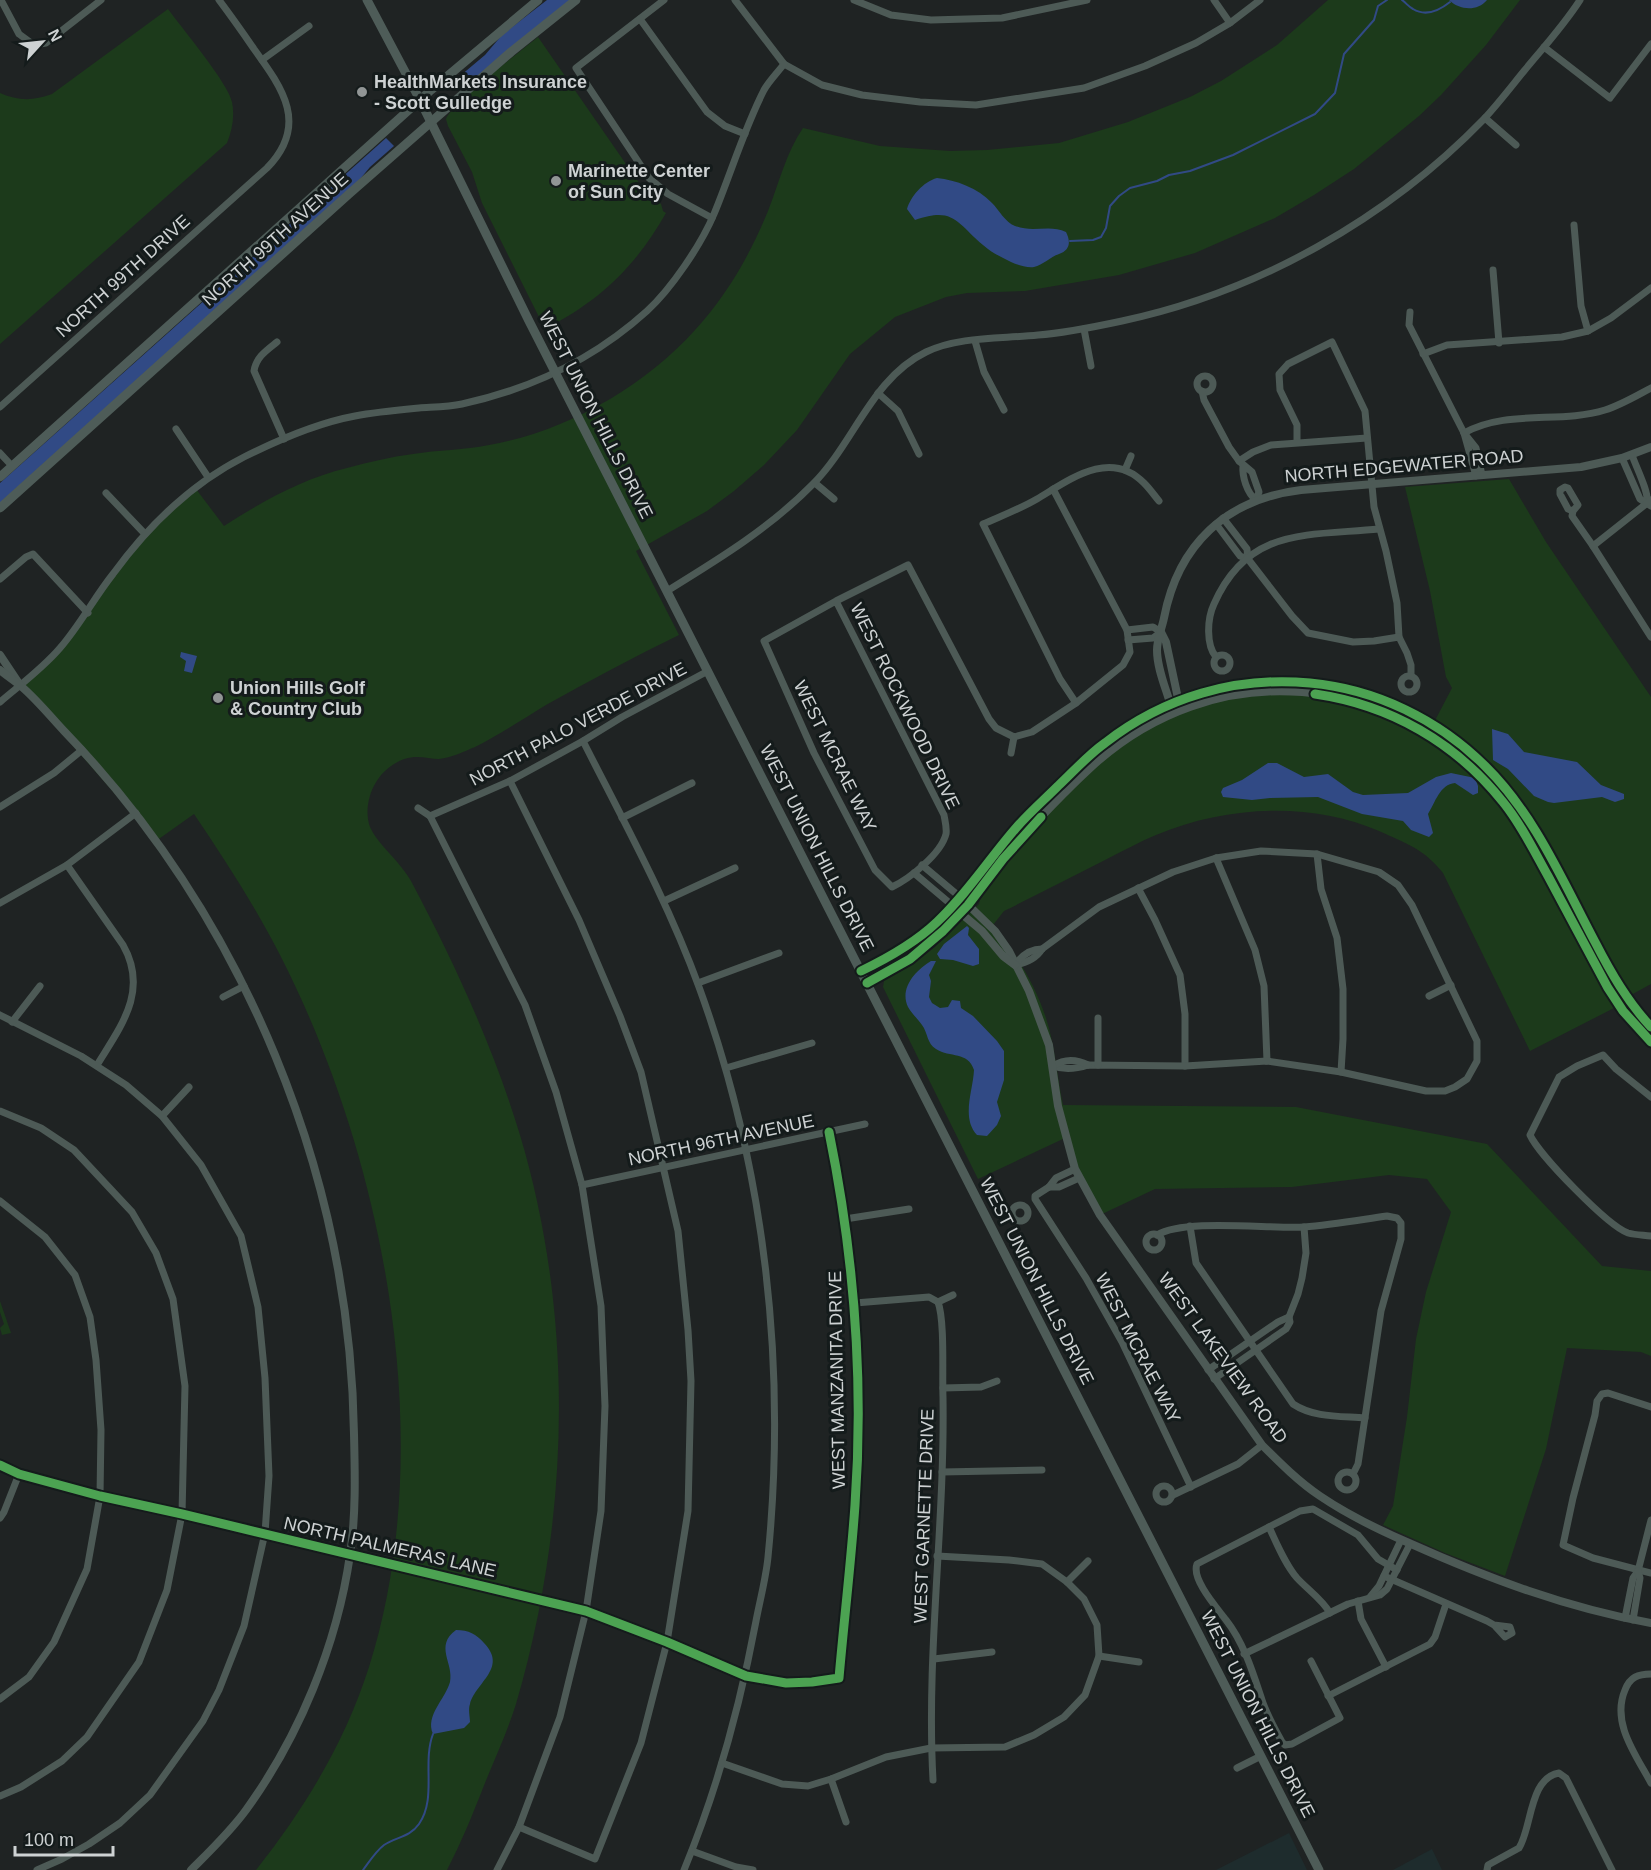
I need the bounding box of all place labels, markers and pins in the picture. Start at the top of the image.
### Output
place label: HealthMarkets Insurance - Scott Gulledge [374,72,587,113]
marker: HealthMarkets Insurance - Scott Gulledge [355,85,369,99]
place label: Marinette Center of Sun City [568,161,710,202]
marker: Marinette Center of Sun City [549,174,563,188]
place label: Union Hills Golf & Country Club [230,678,366,719]
marker: Union Hills Golf & Country Club [211,691,225,705]

